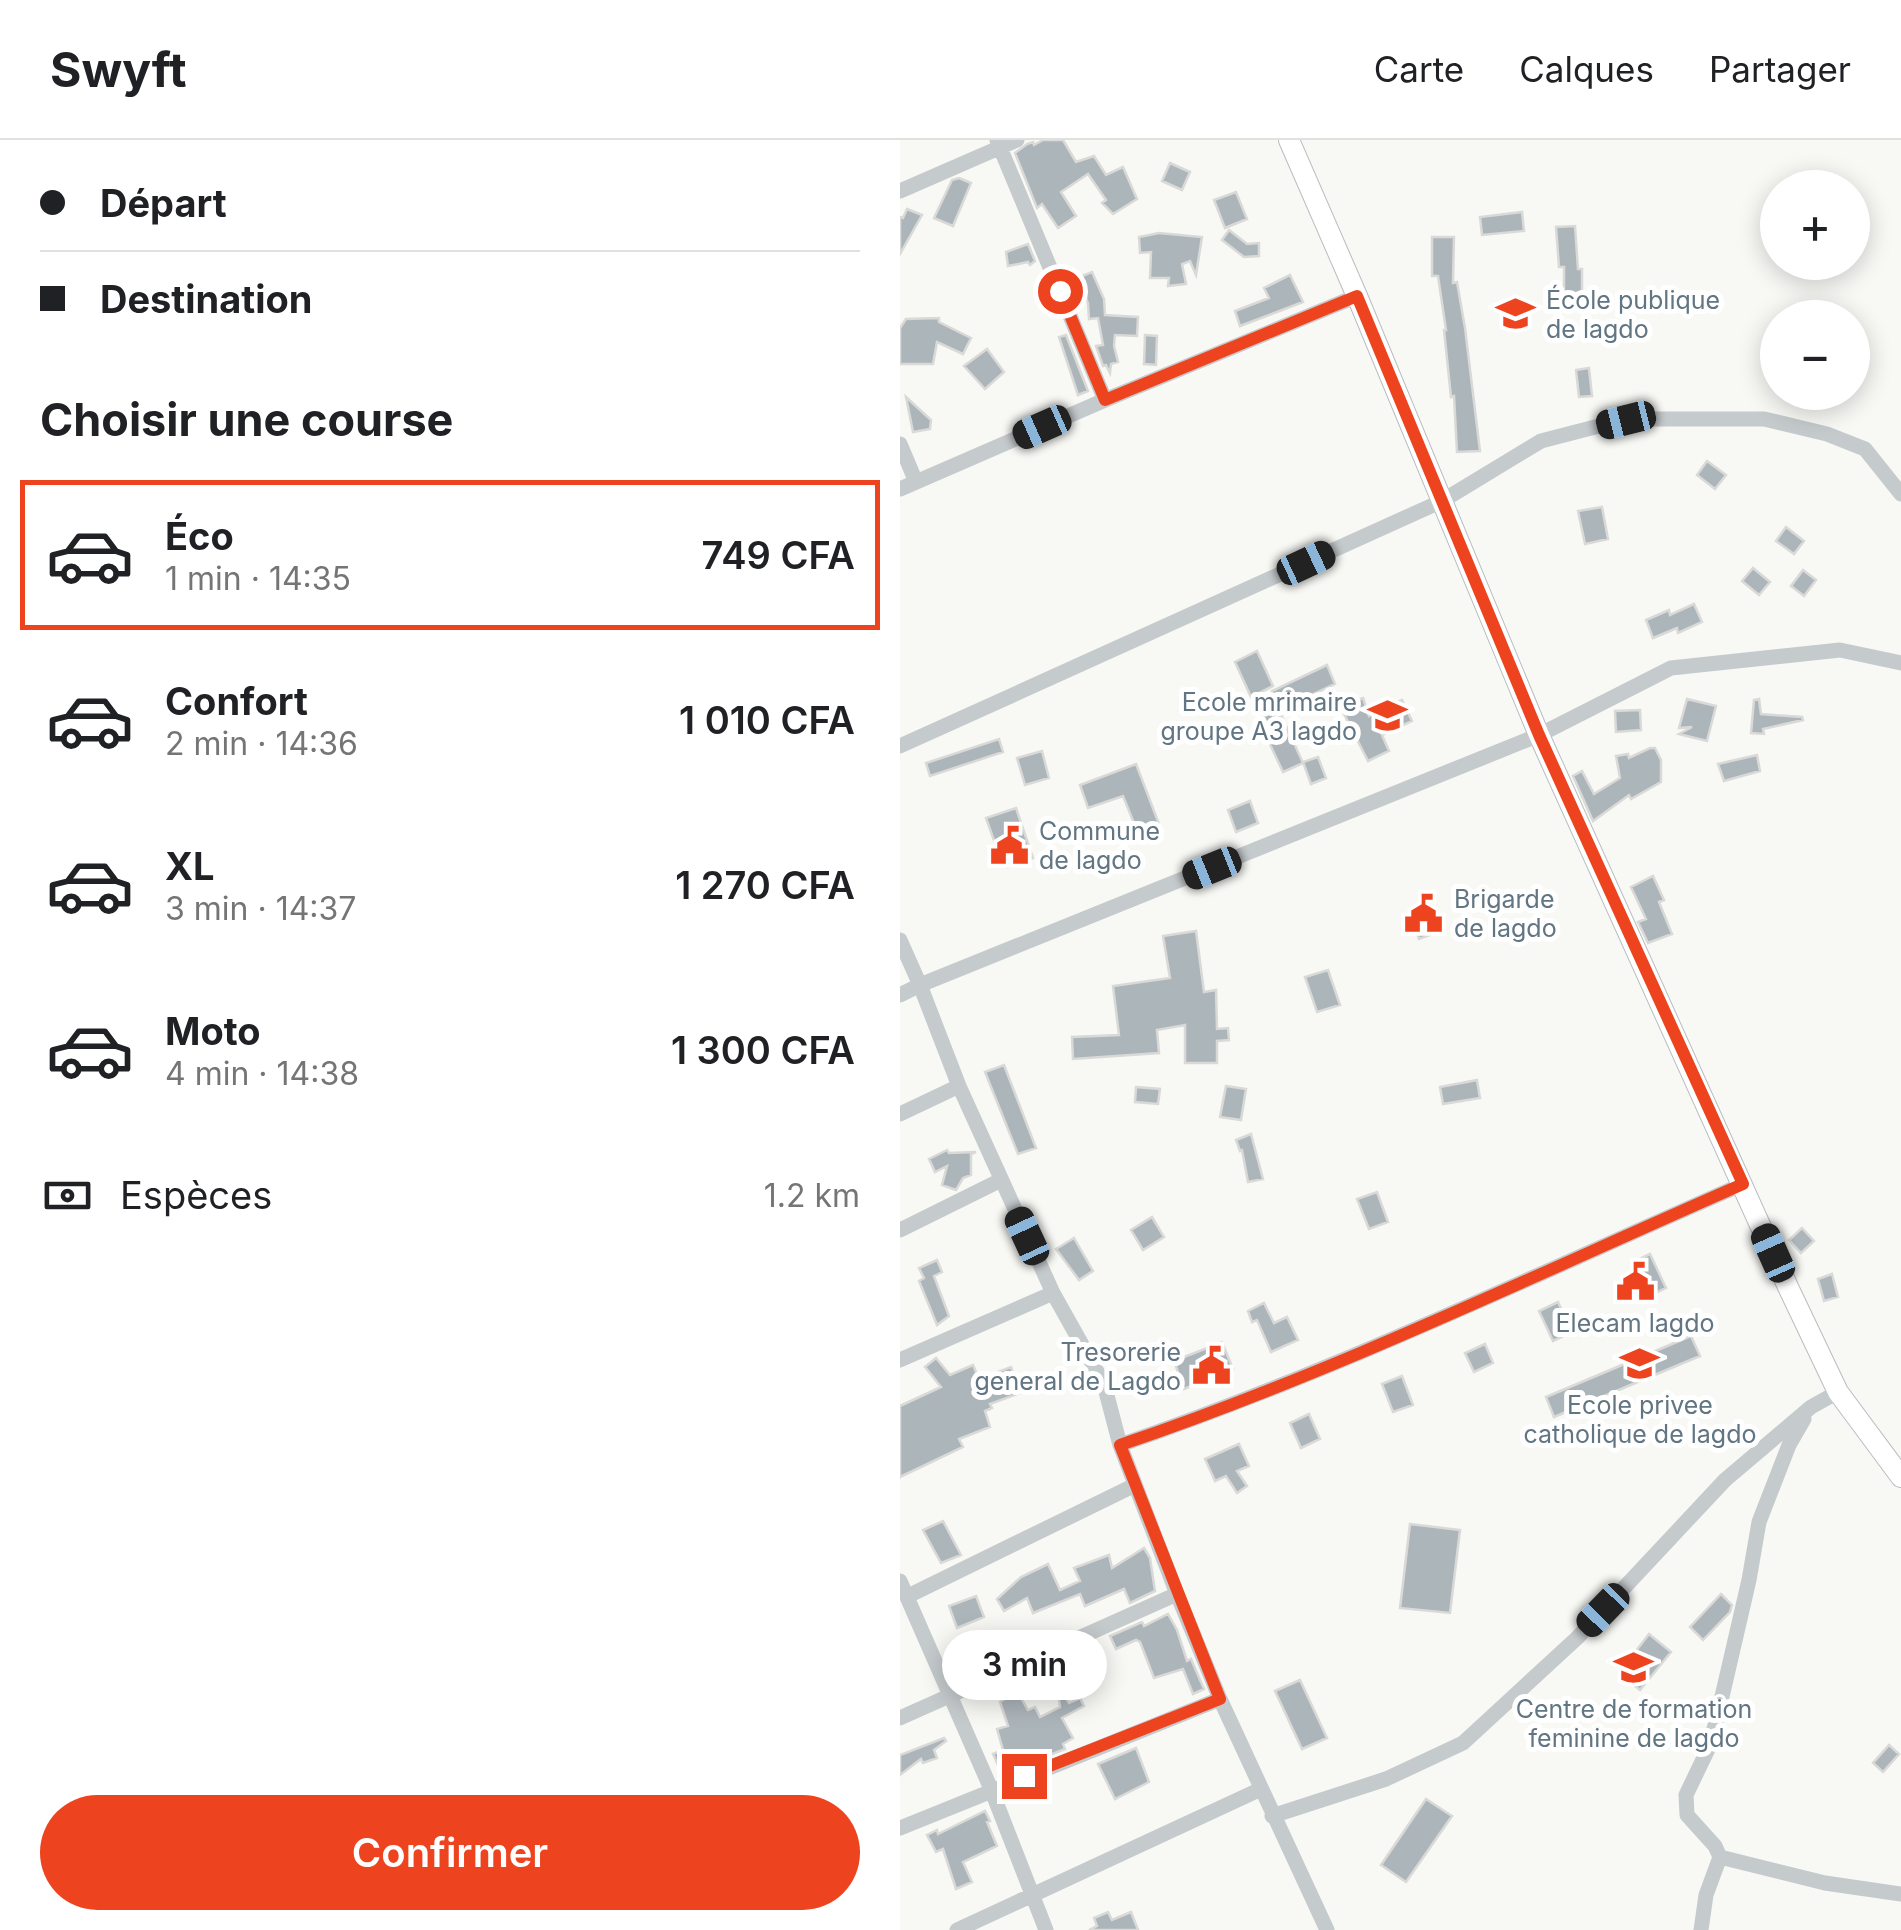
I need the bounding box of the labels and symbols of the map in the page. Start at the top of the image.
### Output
route start [1038,269,1083,314]
place label: École publique de lagdo [1546,284,1720,344]
school or university icon: École publique de lagdo [1495,293,1537,335]
car [1593,398,1659,442]
car [1008,401,1076,453]
car [1272,537,1340,589]
place label: Ecole mrimaire groupe A3 lagdo [1161,687,1357,746]
school or university icon: Ecole mrimaire groupe A3 lagdo [1366,695,1408,737]
place label: Commune de lagdo [1039,816,1160,875]
public building icon: Commune de lagdo [988,824,1030,866]
car [1179,843,1245,893]
place label: Brigarde de lagdo [1454,884,1557,943]
public building icon: Brigarde de lagdo [1403,892,1445,934]
car [1001,1202,1053,1270]
car [1747,1219,1799,1287]
public building icon: Elecam lagdo [1614,1261,1656,1303]
place label: Elecam lagdo [1556,1308,1714,1338]
place label: Tresorerie general de Lagdo [974,1337,1181,1396]
school or university icon: Ecole privee catholique de lagdo [1619,1343,1661,1385]
public building icon: Tresorerie general de Lagdo [1190,1345,1232,1387]
place label: Ecole privee catholique de lagdo [1524,1390,1756,1449]
car [1571,1578,1635,1642]
callout: 3 min [942,1631,1106,1701]
school or university icon: Centre de formation feminine de lagdo [1613,1647,1655,1689]
place label: Centre de formation feminine de lagdo [1516,1694,1752,1753]
route end [1002,1754,1047,1799]

